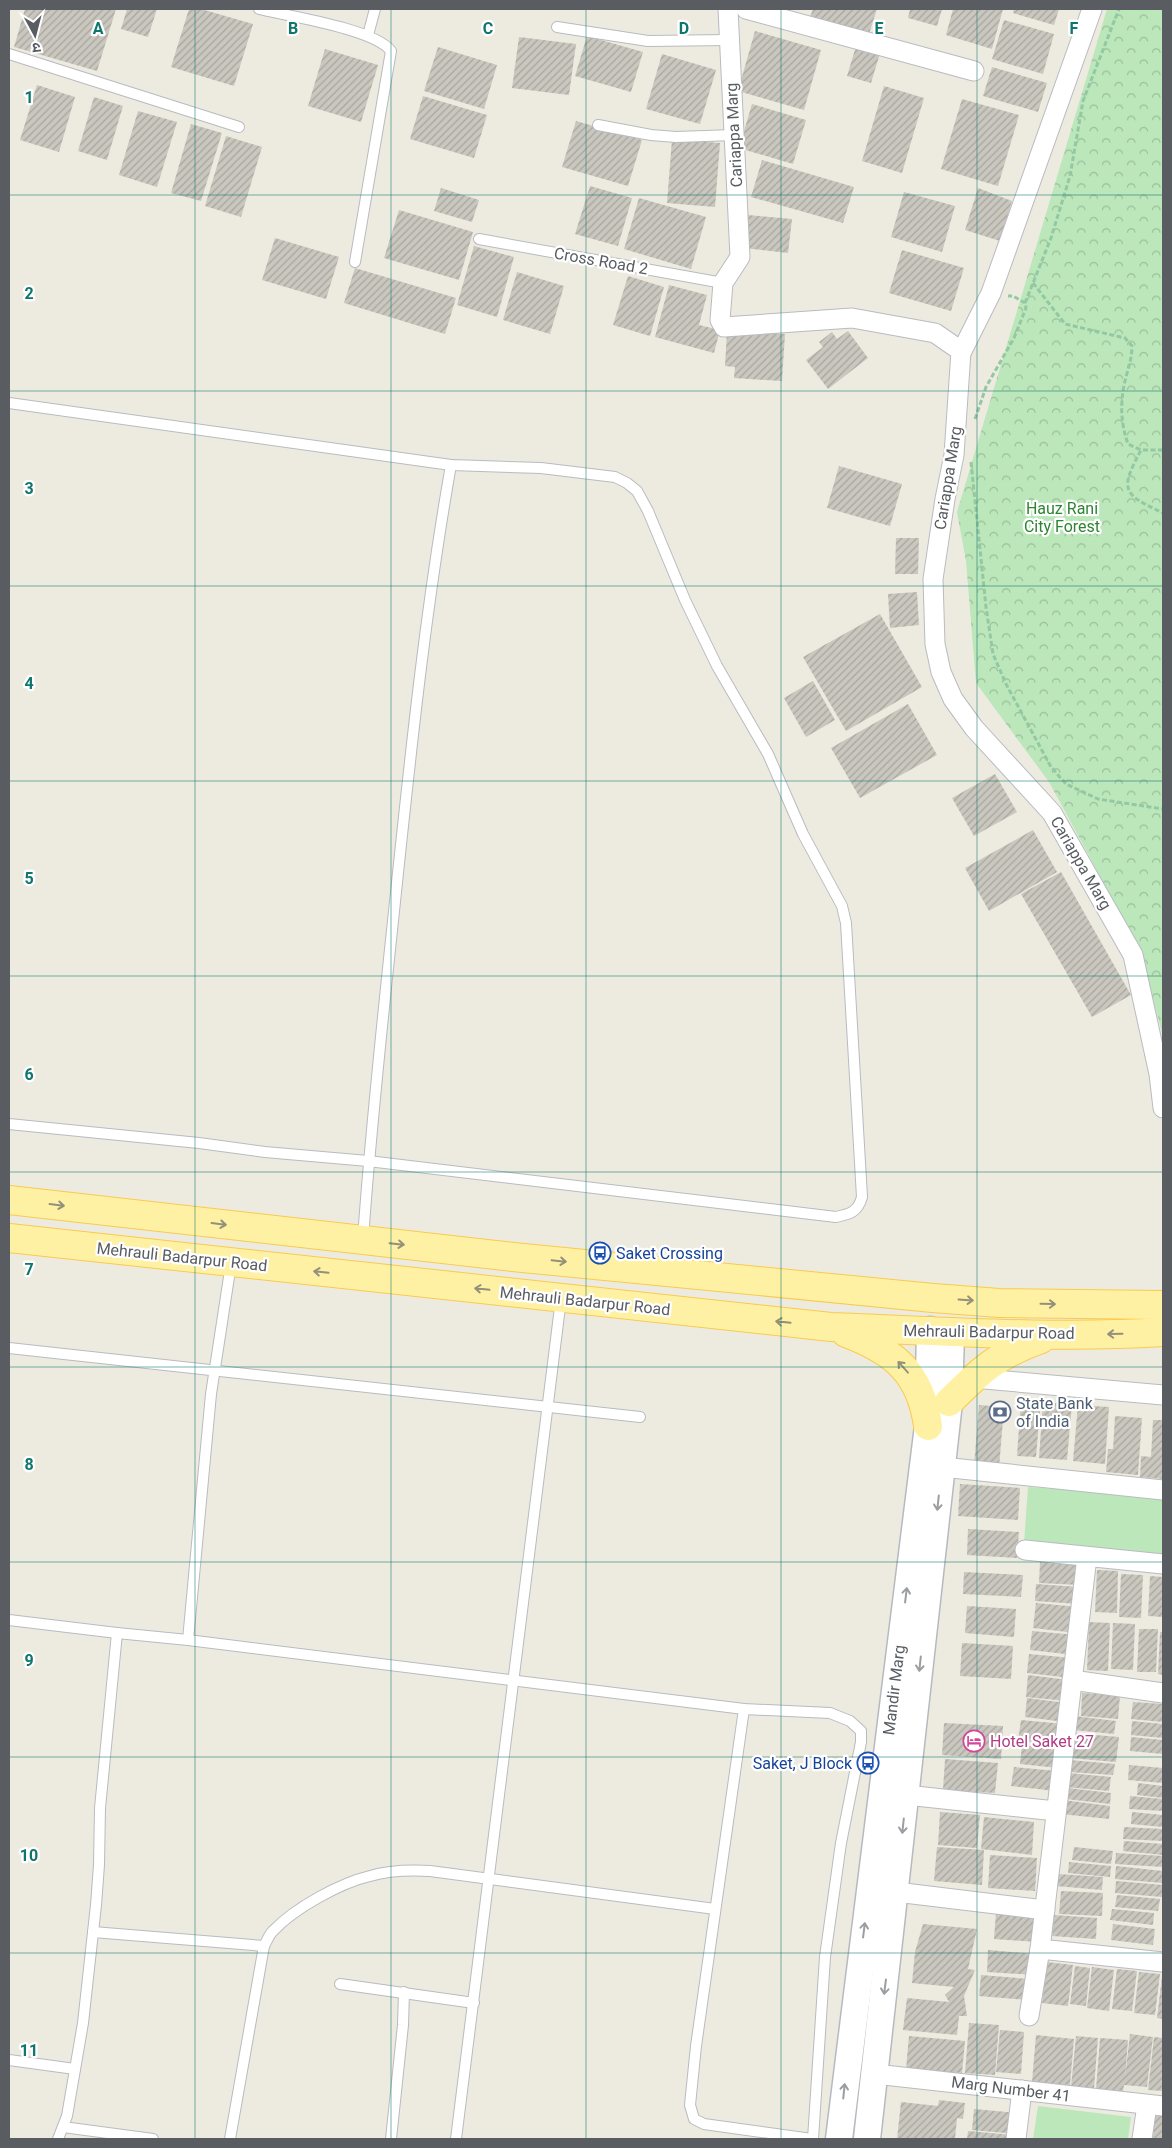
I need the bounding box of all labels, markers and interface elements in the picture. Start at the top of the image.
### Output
north arrow [10,10,60,60]
text: A [93,19,104,38]
text: B [288,19,298,38]
text: C [483,19,493,38]
text: D [679,19,689,38]
text: E [875,19,884,38]
text: F [1070,19,1079,38]
text: उ [31,39,42,56]
street label: Cariappa Marg [722,82,746,188]
text: 1 [24,88,34,107]
street label: Cross Road 2 [553,243,649,279]
text: 2 [24,284,34,303]
street label: Cariappa Marg [930,425,966,531]
text: 3 [24,479,34,498]
park label: Hauz Rani City Forest [1024,499,1100,536]
text: 4 [24,674,34,693]
street label: Cariappa Marg [1047,813,1115,913]
text: 5 [24,869,34,888]
text: 6 [24,1065,34,1084]
one-way arrow [49,1200,65,1210]
one-way arrow [210,1219,226,1229]
street label: Mehrauli Badarpur Road [96,1239,268,1275]
one-way arrow [389,1239,405,1249]
bus stop icon: Saket Crossing [588,1241,612,1265]
place label: Saket Crossing [616,1244,723,1263]
one-way arrow [551,1256,567,1266]
text: 7 [24,1260,34,1279]
one-way arrow [313,1267,329,1277]
street label: Mehrauli Badarpur Road [499,1283,671,1319]
one-way arrow [474,1285,490,1294]
one-way arrow [958,1296,974,1305]
one-way arrow [1040,1299,1056,1309]
one-way arrow [775,1317,791,1327]
street label: Mehrauli Badarpur Road [903,1321,1075,1343]
one-way arrow [1107,1329,1123,1339]
one-way arrow [897,1360,908,1373]
place label: State Bank of India [1016,1394,1094,1431]
bank icon: State Bank of India [988,1400,1012,1424]
text: 8 [24,1455,34,1474]
one-way arrow [933,1494,943,1510]
one-way arrow [902,1587,912,1603]
street label: Mandir Marg [879,1644,909,1736]
text: 9 [24,1651,34,1670]
one-way arrow [916,1656,925,1672]
hotel icon: Hotel Saket 27 [962,1729,986,1753]
place label: Hotel Saket 27 [990,1732,1094,1751]
bus stop icon: Saket, J Block [856,1751,880,1775]
place label: Saket, J Block [753,1754,853,1773]
one-way arrow [898,1817,908,1833]
text: 10 [20,1846,38,1865]
one-way arrow [859,1922,869,1938]
one-way arrow [880,1979,890,1995]
text: 11 [20,2041,38,2060]
street label: Marg Number 41 [950,2072,1072,2106]
one-way arrow [839,2083,849,2099]

